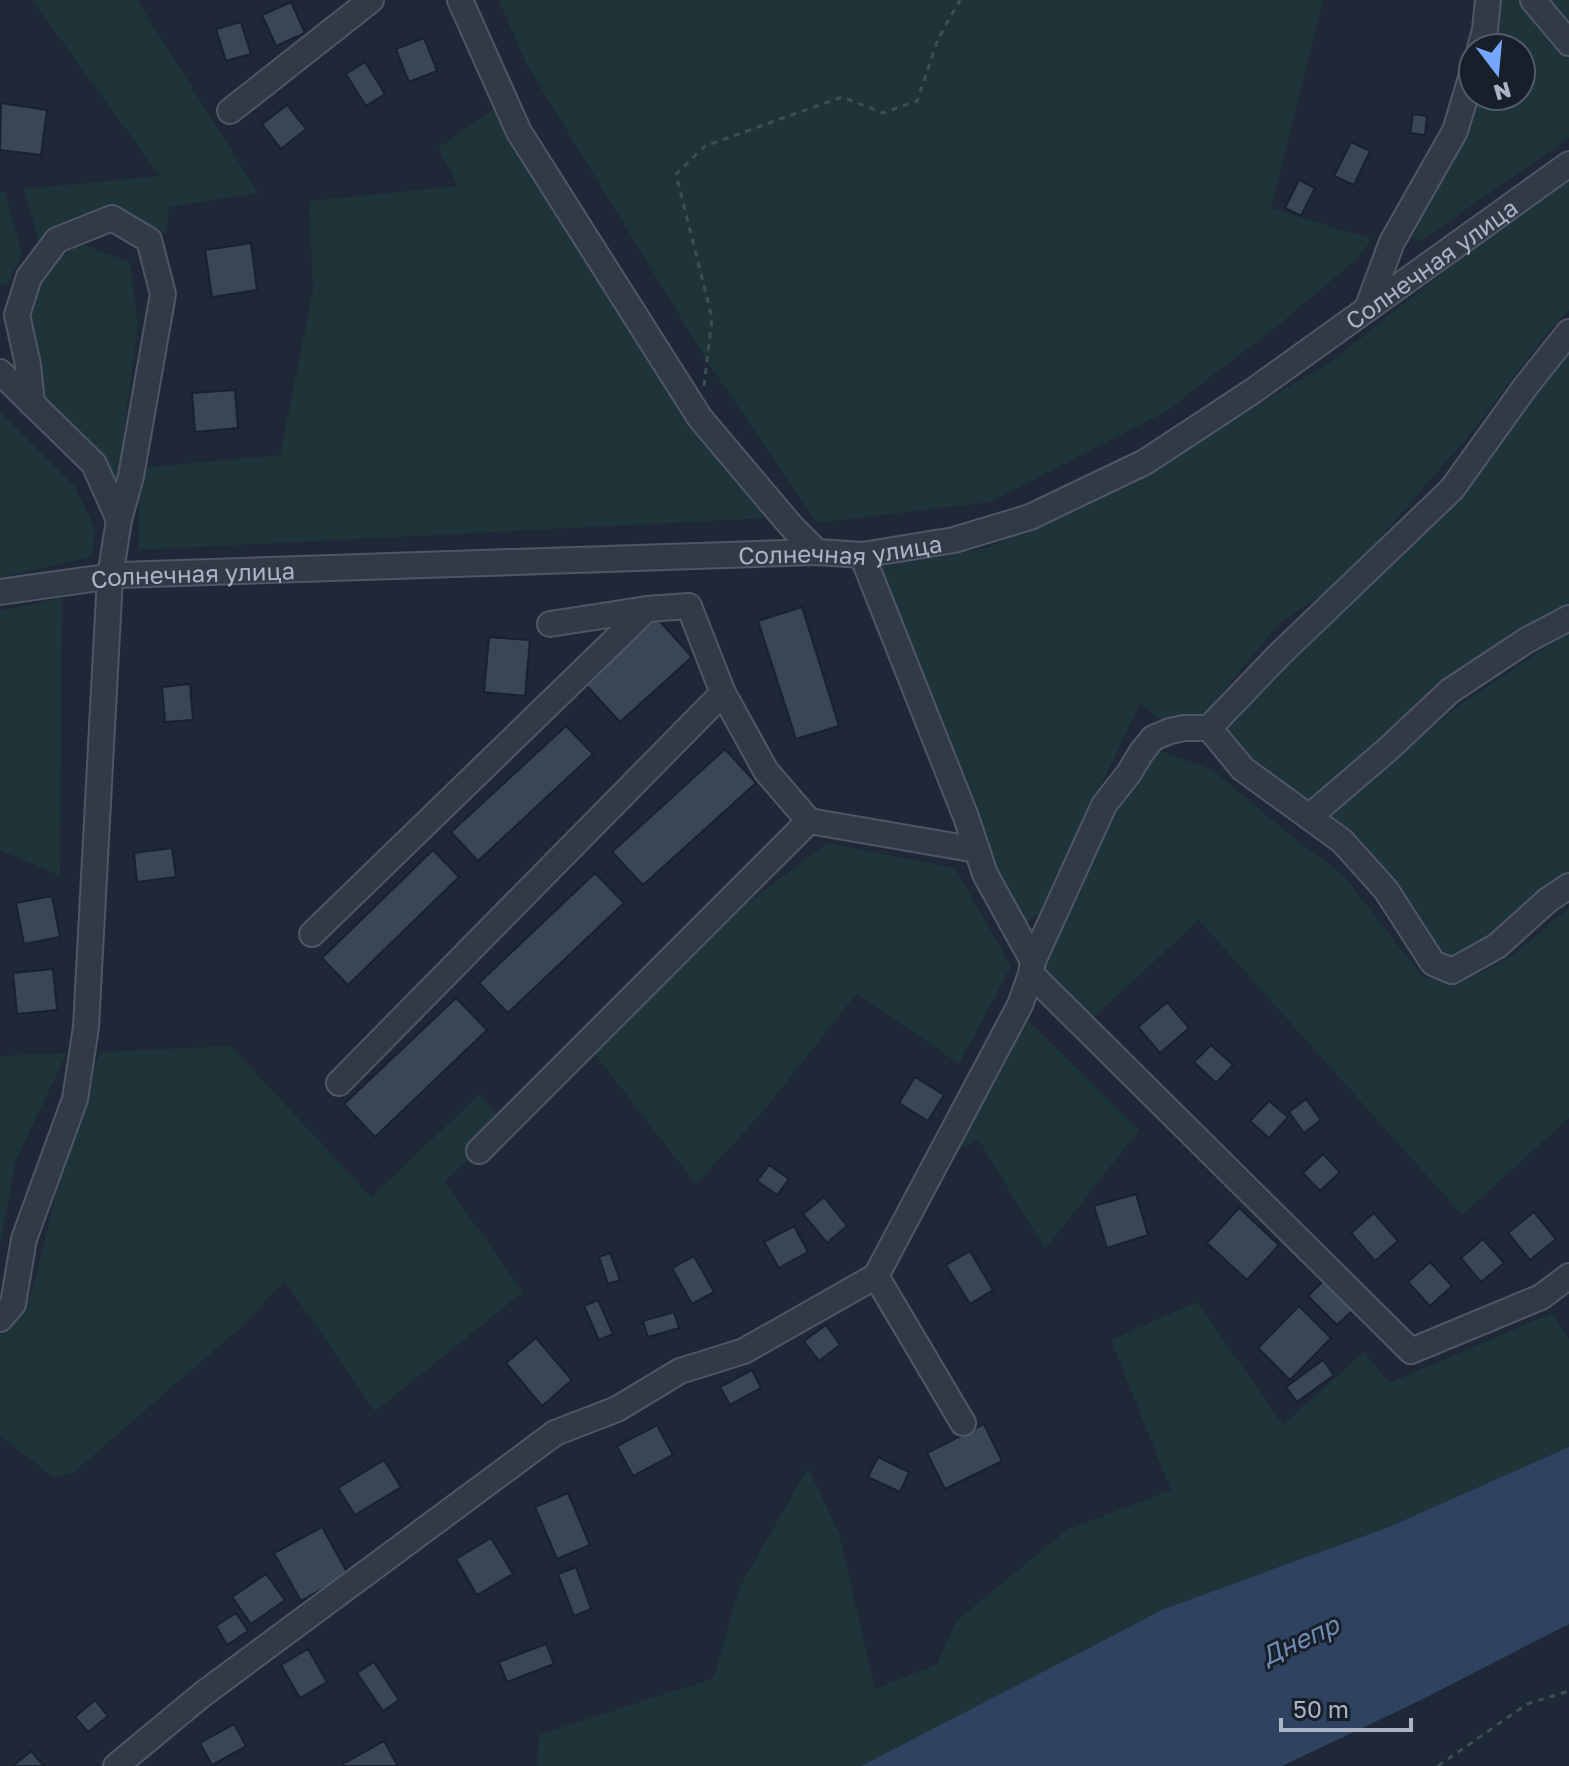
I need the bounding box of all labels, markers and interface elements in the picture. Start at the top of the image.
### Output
north arrow [1457,32,1537,112]
text: N [1491,76,1514,107]
street label: Солнечная улица [1339,192,1522,335]
street label: Солнечная улица [738,528,944,570]
street label: Солнечная улица [89,555,296,593]
water label: Днепр [1256,1608,1345,1672]
scale bar [1281,1682,1411,1732]
text: 50 m [1293,1694,1349,1723]

